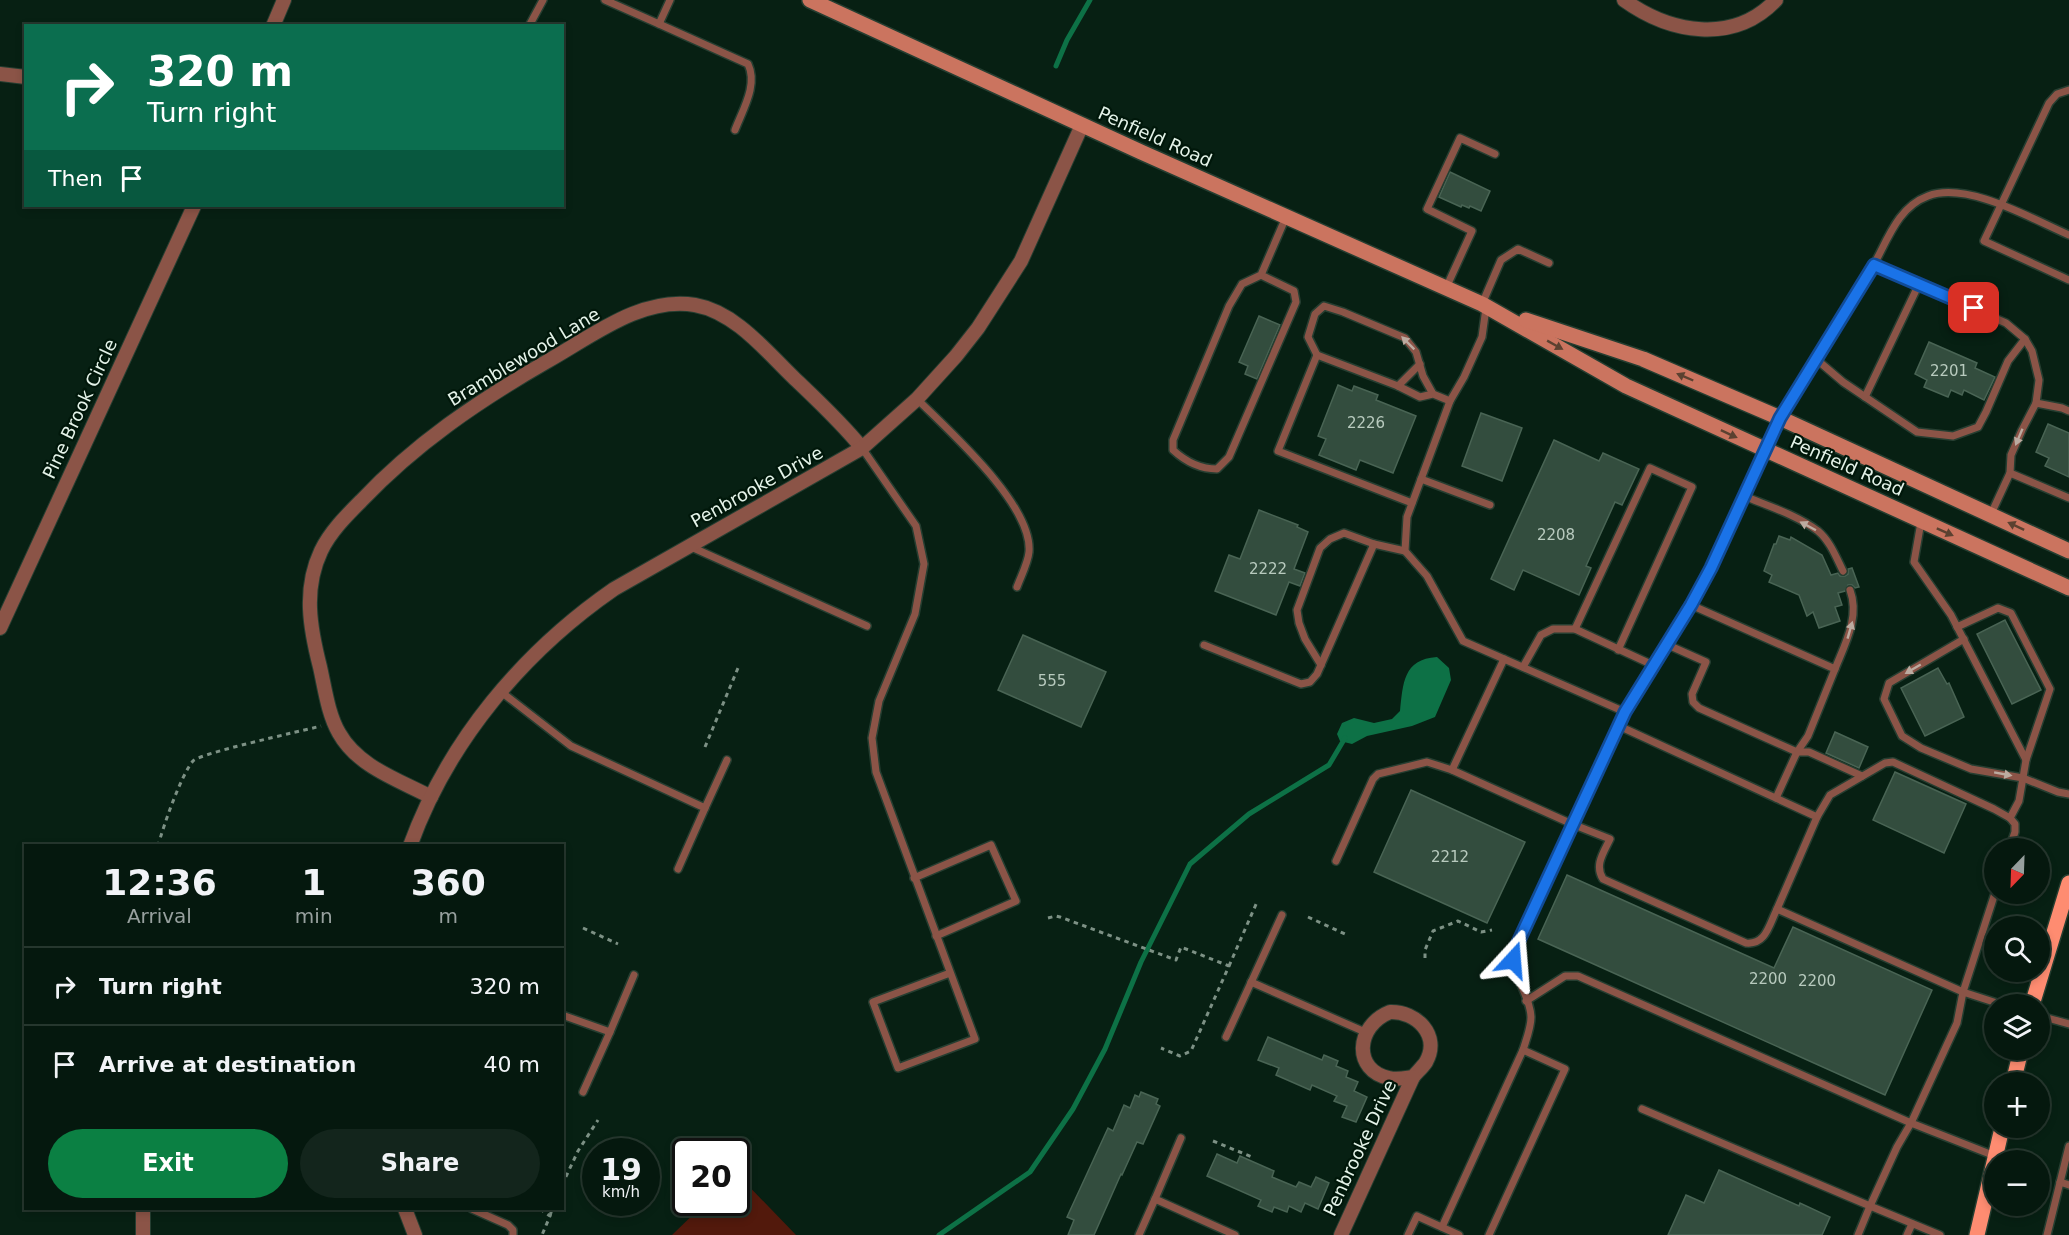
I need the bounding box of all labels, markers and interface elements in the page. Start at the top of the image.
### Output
text: 320 m [147,47,293,96]
icon: right [48,48,126,126]
text: Turn right [147,97,276,128]
street label: Penfield Road [1095,102,1215,171]
icon: arrive [115,162,148,195]
text: Then [48,166,103,191]
pin [1948,282,1999,333]
icon: arrive [1957,291,1990,324]
street label: Bramblewood Lane [444,303,603,410]
street label: Pine Brook Circle [38,336,121,482]
one-way arrow [1400,336,1415,350]
one-way arrow [1547,340,1564,350]
house number: 2201 [1930,362,1968,380]
one-way arrow [1676,372,1694,381]
house number: 2226 [1347,414,1385,432]
one-way arrow [2014,428,2023,446]
one-way arrow [1720,429,1737,438]
street label: Penfield Road [1787,431,1907,500]
street label: Penbrooke Drive [687,442,826,532]
one-way arrow [1799,521,1816,531]
one-way arrow [2006,521,2024,531]
house number: 2208 [1537,526,1575,544]
one-way arrow [1936,527,1953,536]
house number: 2222 [1249,560,1287,578]
one-way arrow [1846,621,1855,639]
one-way arrow [1905,663,1921,674]
house number: 555 [1038,672,1066,690]
one-way arrow [1993,770,2012,779]
north arrow [1984,838,2050,904]
map controls [1984,838,2050,1216]
house number: 2212 [1431,848,1469,866]
text: 12:36 [102,862,217,903]
text: 1 [301,862,326,903]
text: 360 [411,862,486,903]
text: Arrival [127,904,192,928]
text: min [295,904,333,928]
text: m [439,904,458,928]
button: search [1984,916,2050,982]
position arrow [1481,928,1545,992]
icon: right [48,970,81,1003]
house number: 2200 [1749,970,1787,988]
house number: 2200 [1798,972,1836,990]
text: Turn right [99,974,222,999]
text: 320 m [470,974,540,999]
button: layers [1984,994,2050,1060]
icon: arrive [48,1048,81,1081]
text: Arrive at destination [99,1052,356,1077]
text: 40 m [484,1052,540,1077]
button: + [1984,1072,2050,1138]
street label: Penbrooke Drive [1319,1076,1400,1219]
button: Exit [48,1129,288,1198]
button: Share [300,1129,540,1198]
speed limit sign: 20 [672,1138,750,1216]
button: − [1984,1150,2050,1216]
text: 19 [600,1152,642,1187]
text: km/h [602,1183,640,1201]

